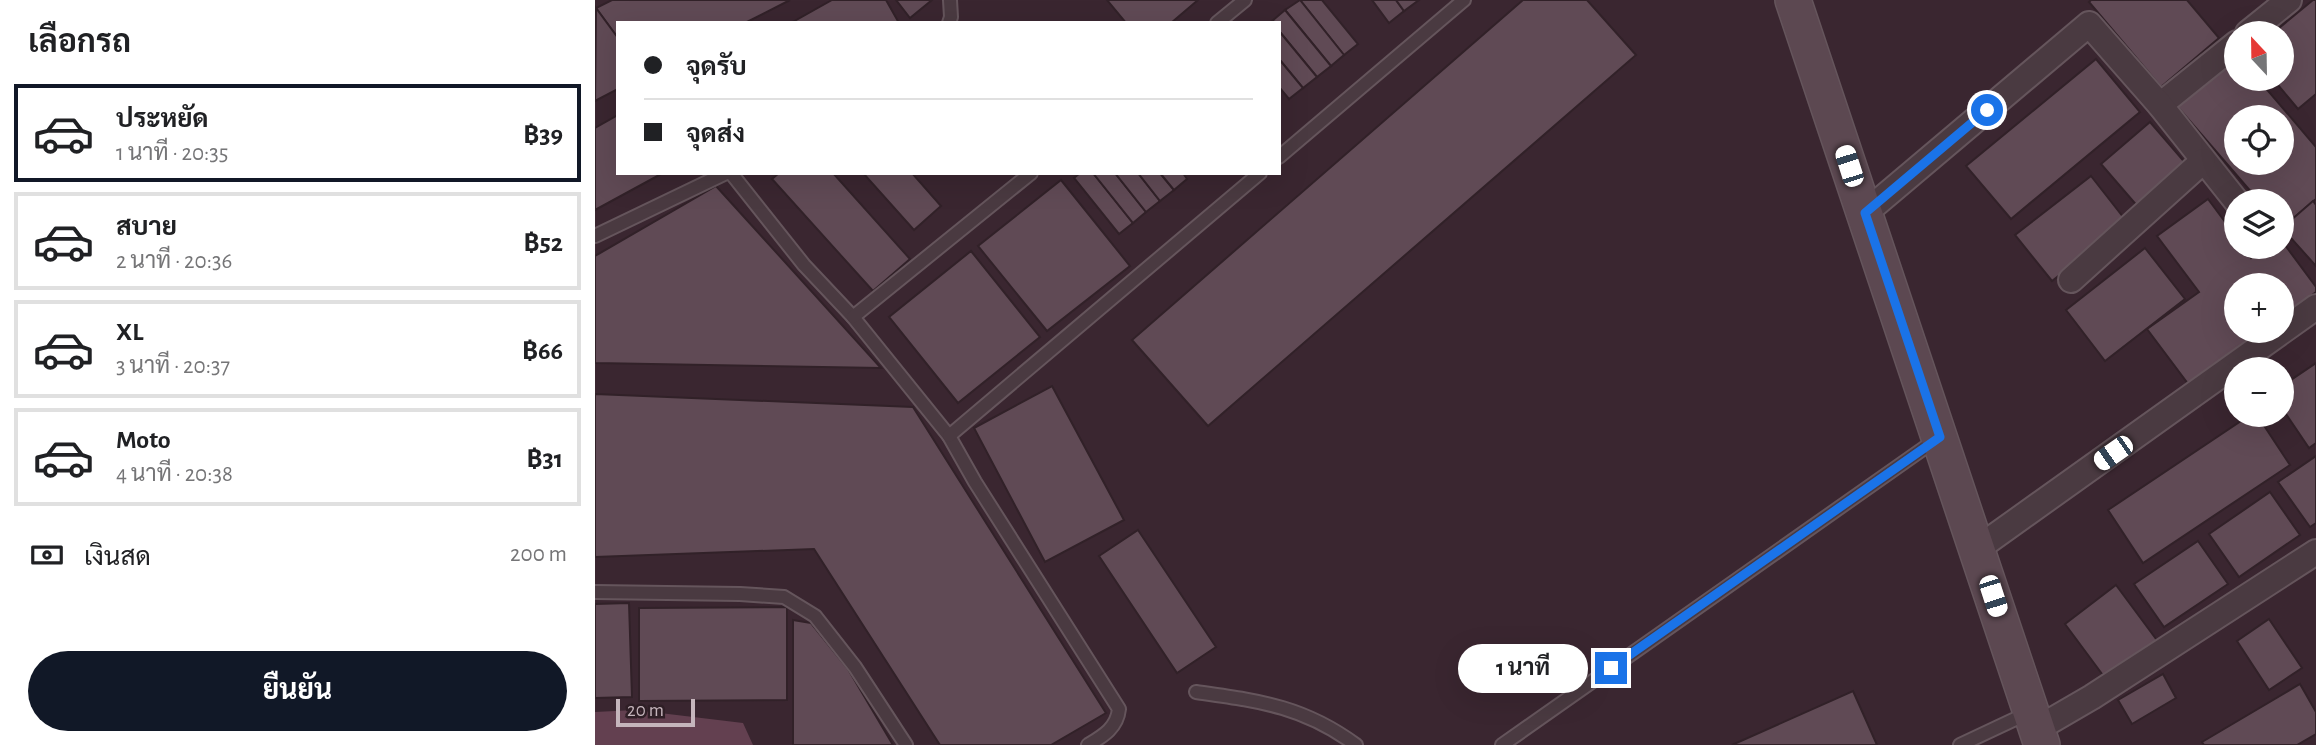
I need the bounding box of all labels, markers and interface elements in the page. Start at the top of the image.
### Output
north arrow [2224,21,2294,91]
map controls [2224,21,2294,427]
text: เลือกรถ [28,26,131,58]
text: จุดรับ [686,54,747,80]
route start [1971,94,2003,126]
icon: car [32,102,95,165]
button: locate [2224,105,2294,175]
text: ประหยัด [116,106,209,132]
text: จุดส่ง [686,121,745,147]
text: ฿39 [524,122,563,148]
text: 1 นาที · 20:35 [116,142,228,165]
car [1833,143,1866,189]
button: layers [2224,189,2294,259]
icon: car [32,210,95,273]
text: สบาย [116,214,177,240]
text: ฿52 [524,230,563,256]
text: 2 นาที · 20:36 [116,250,232,273]
button: + [2224,273,2294,343]
icon: car [32,318,95,381]
text: XL [116,319,143,345]
text: ฿66 [522,338,563,364]
text: 3 นาที · 20:37 [116,355,230,378]
button: − [2224,357,2294,427]
icon: car [32,426,95,489]
text: Moto [116,427,171,453]
car [2090,432,2137,474]
text: ฿31 [527,446,563,472]
text: 4 นาที · 20:38 [116,463,233,486]
icon: cash [28,536,66,574]
text: 200 m [510,543,567,566]
text: เงินสด [84,544,151,570]
car [1977,573,2010,619]
callout: 1 นาที [1457,644,1587,692]
button: ยืนยัน [28,651,567,731]
route end [1595,652,1627,684]
text: 1 นาที [1496,657,1550,680]
scale bar [616,696,695,728]
text: 20 m [627,701,664,720]

